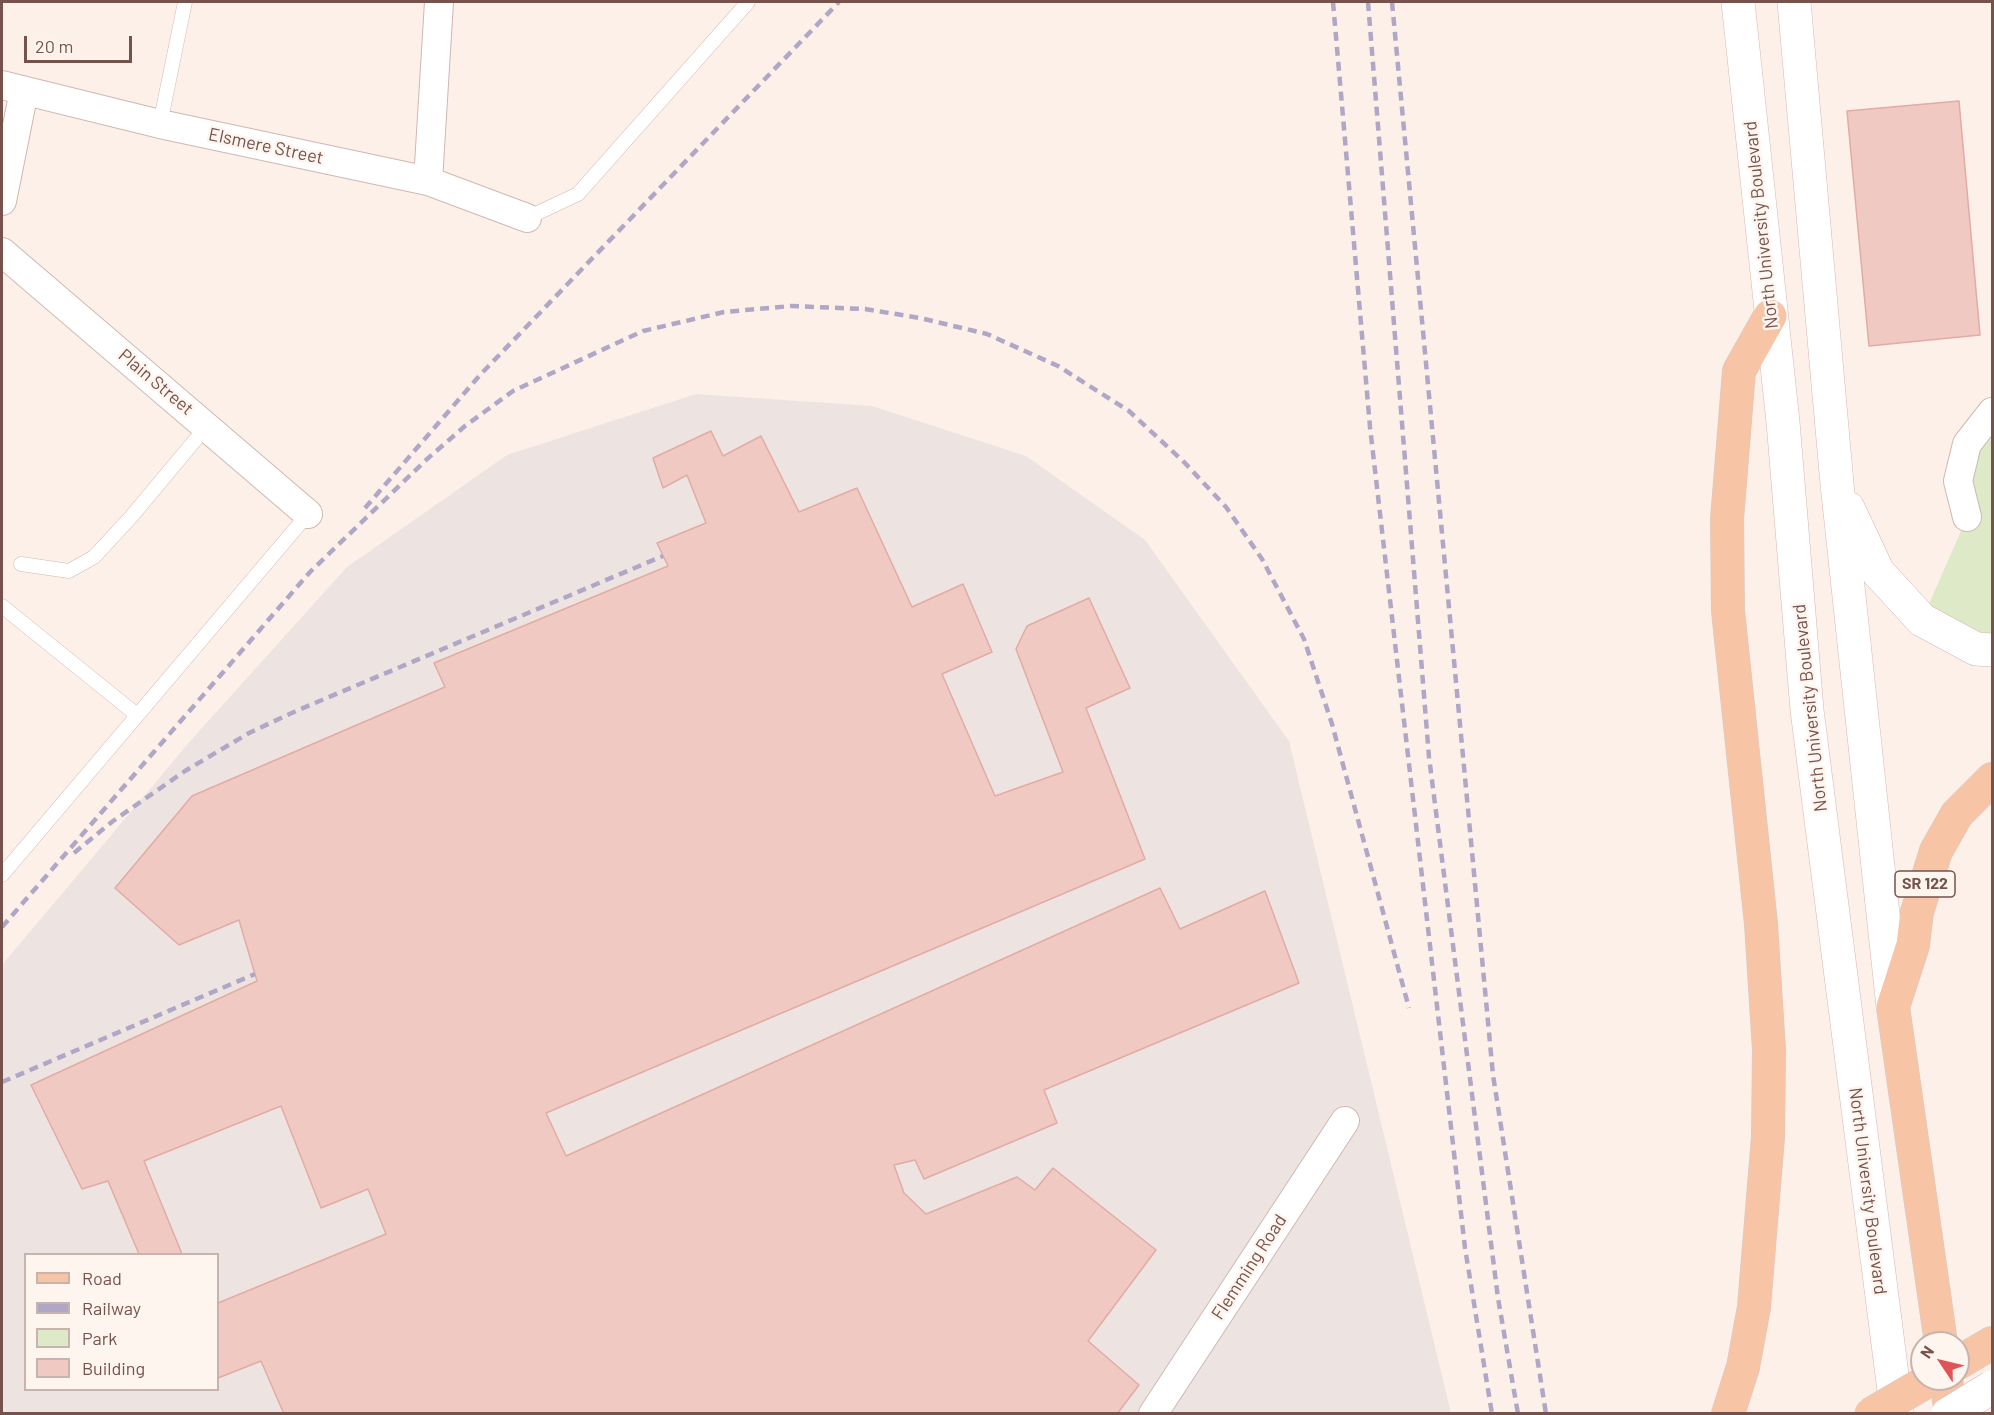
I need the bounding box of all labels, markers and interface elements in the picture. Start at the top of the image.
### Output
scale bar [27,24,135,62]
text: 20 m [35,35,73,57]
street label: North University Boulevard [1739,120,1783,330]
street label: Elsmere Street [207,123,325,169]
street label: Plain Street [114,344,198,420]
street label: North University Boulevard [1788,603,1832,813]
road number: SR 122 [1895,871,1955,897]
street label: North University Boulevard [1845,1086,1891,1296]
street label: Flemming Road [1207,1210,1291,1324]
legend [24,1253,219,1391]
text: Road [82,1267,122,1289]
text: Railway [82,1297,141,1319]
text: Park [82,1327,117,1349]
north arrow [1910,1331,1970,1391]
text: N [1916,1342,1937,1361]
text: Building [82,1357,145,1379]

